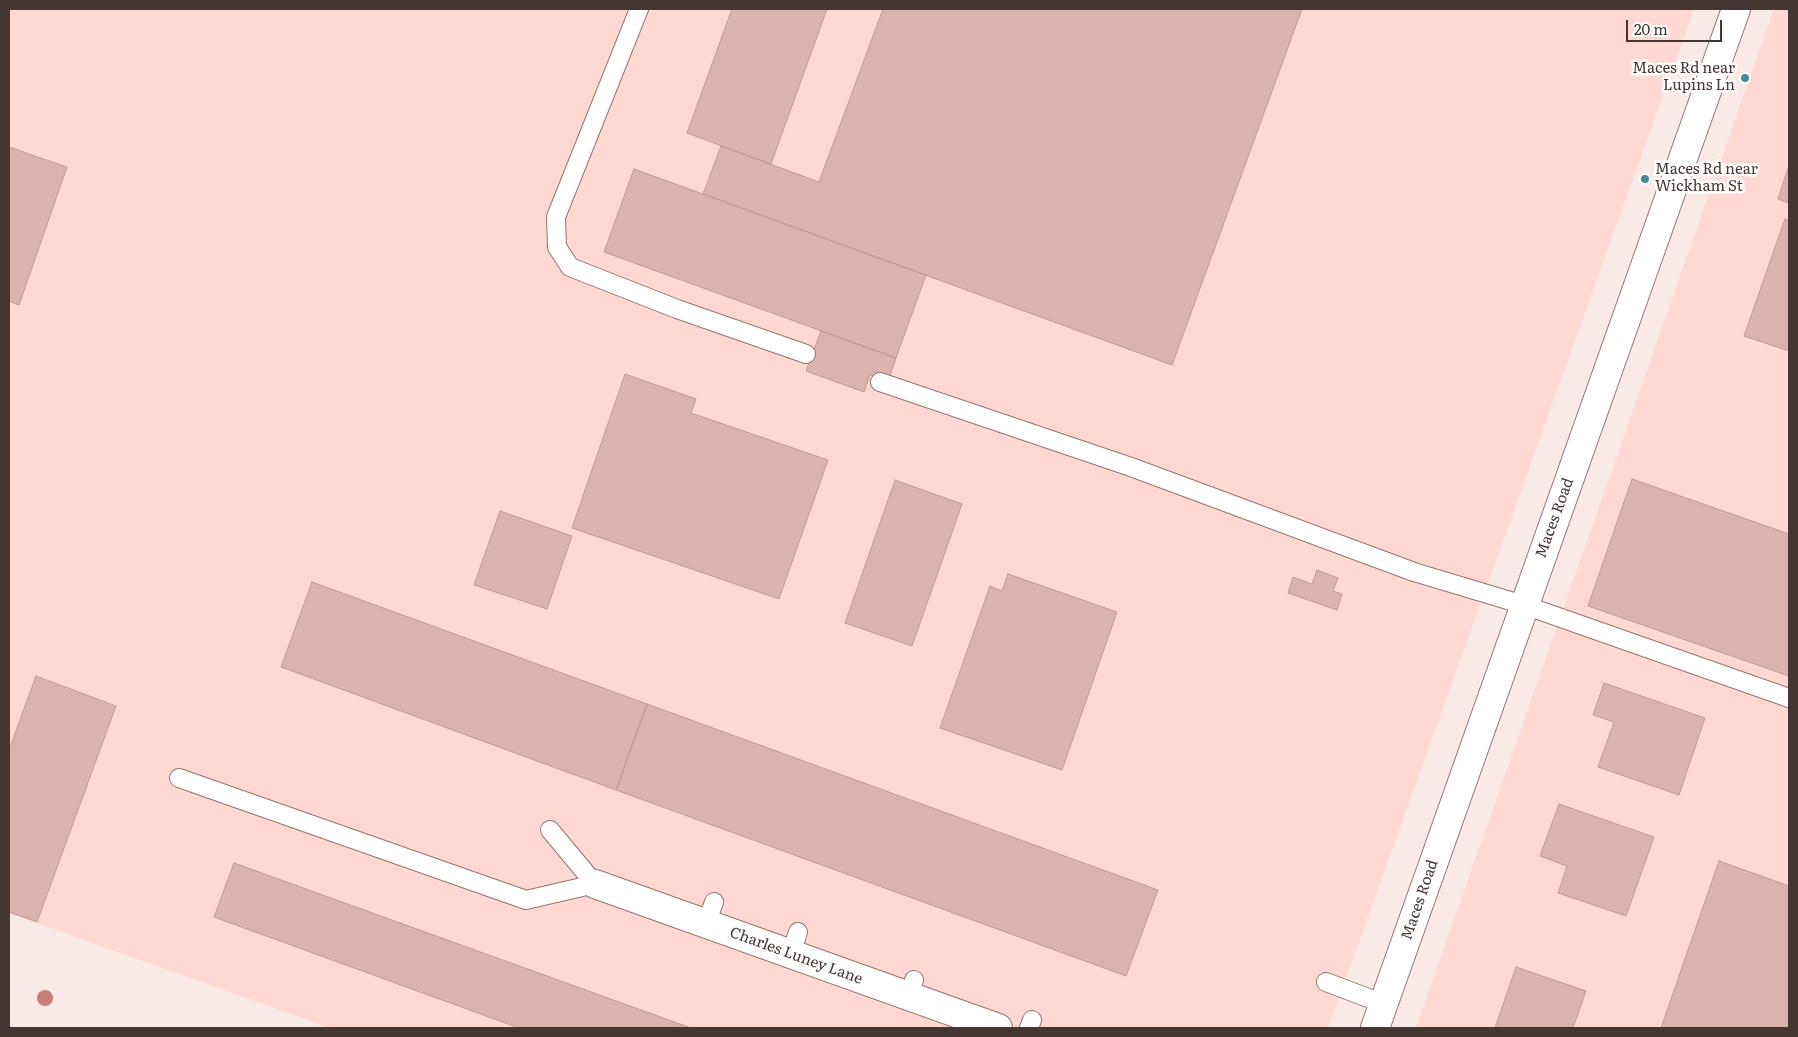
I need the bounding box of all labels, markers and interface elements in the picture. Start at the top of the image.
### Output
scale bar [1628,10,1724,42]
text: 20 m [1634,17,1668,40]
place label: Maces Rd near Lupins Ln [1632,60,1735,95]
marker: Maces Rd near Lupins Ln [1739,72,1751,84]
place label: Maces Rd near Wickham St [1655,161,1758,196]
marker: Maces Rd near Wickham St [1639,173,1651,185]
street label: Maces Road [1532,476,1578,560]
street label: Maces Road [1398,857,1442,943]
street label: Charles Luney Lane [727,924,865,988]

